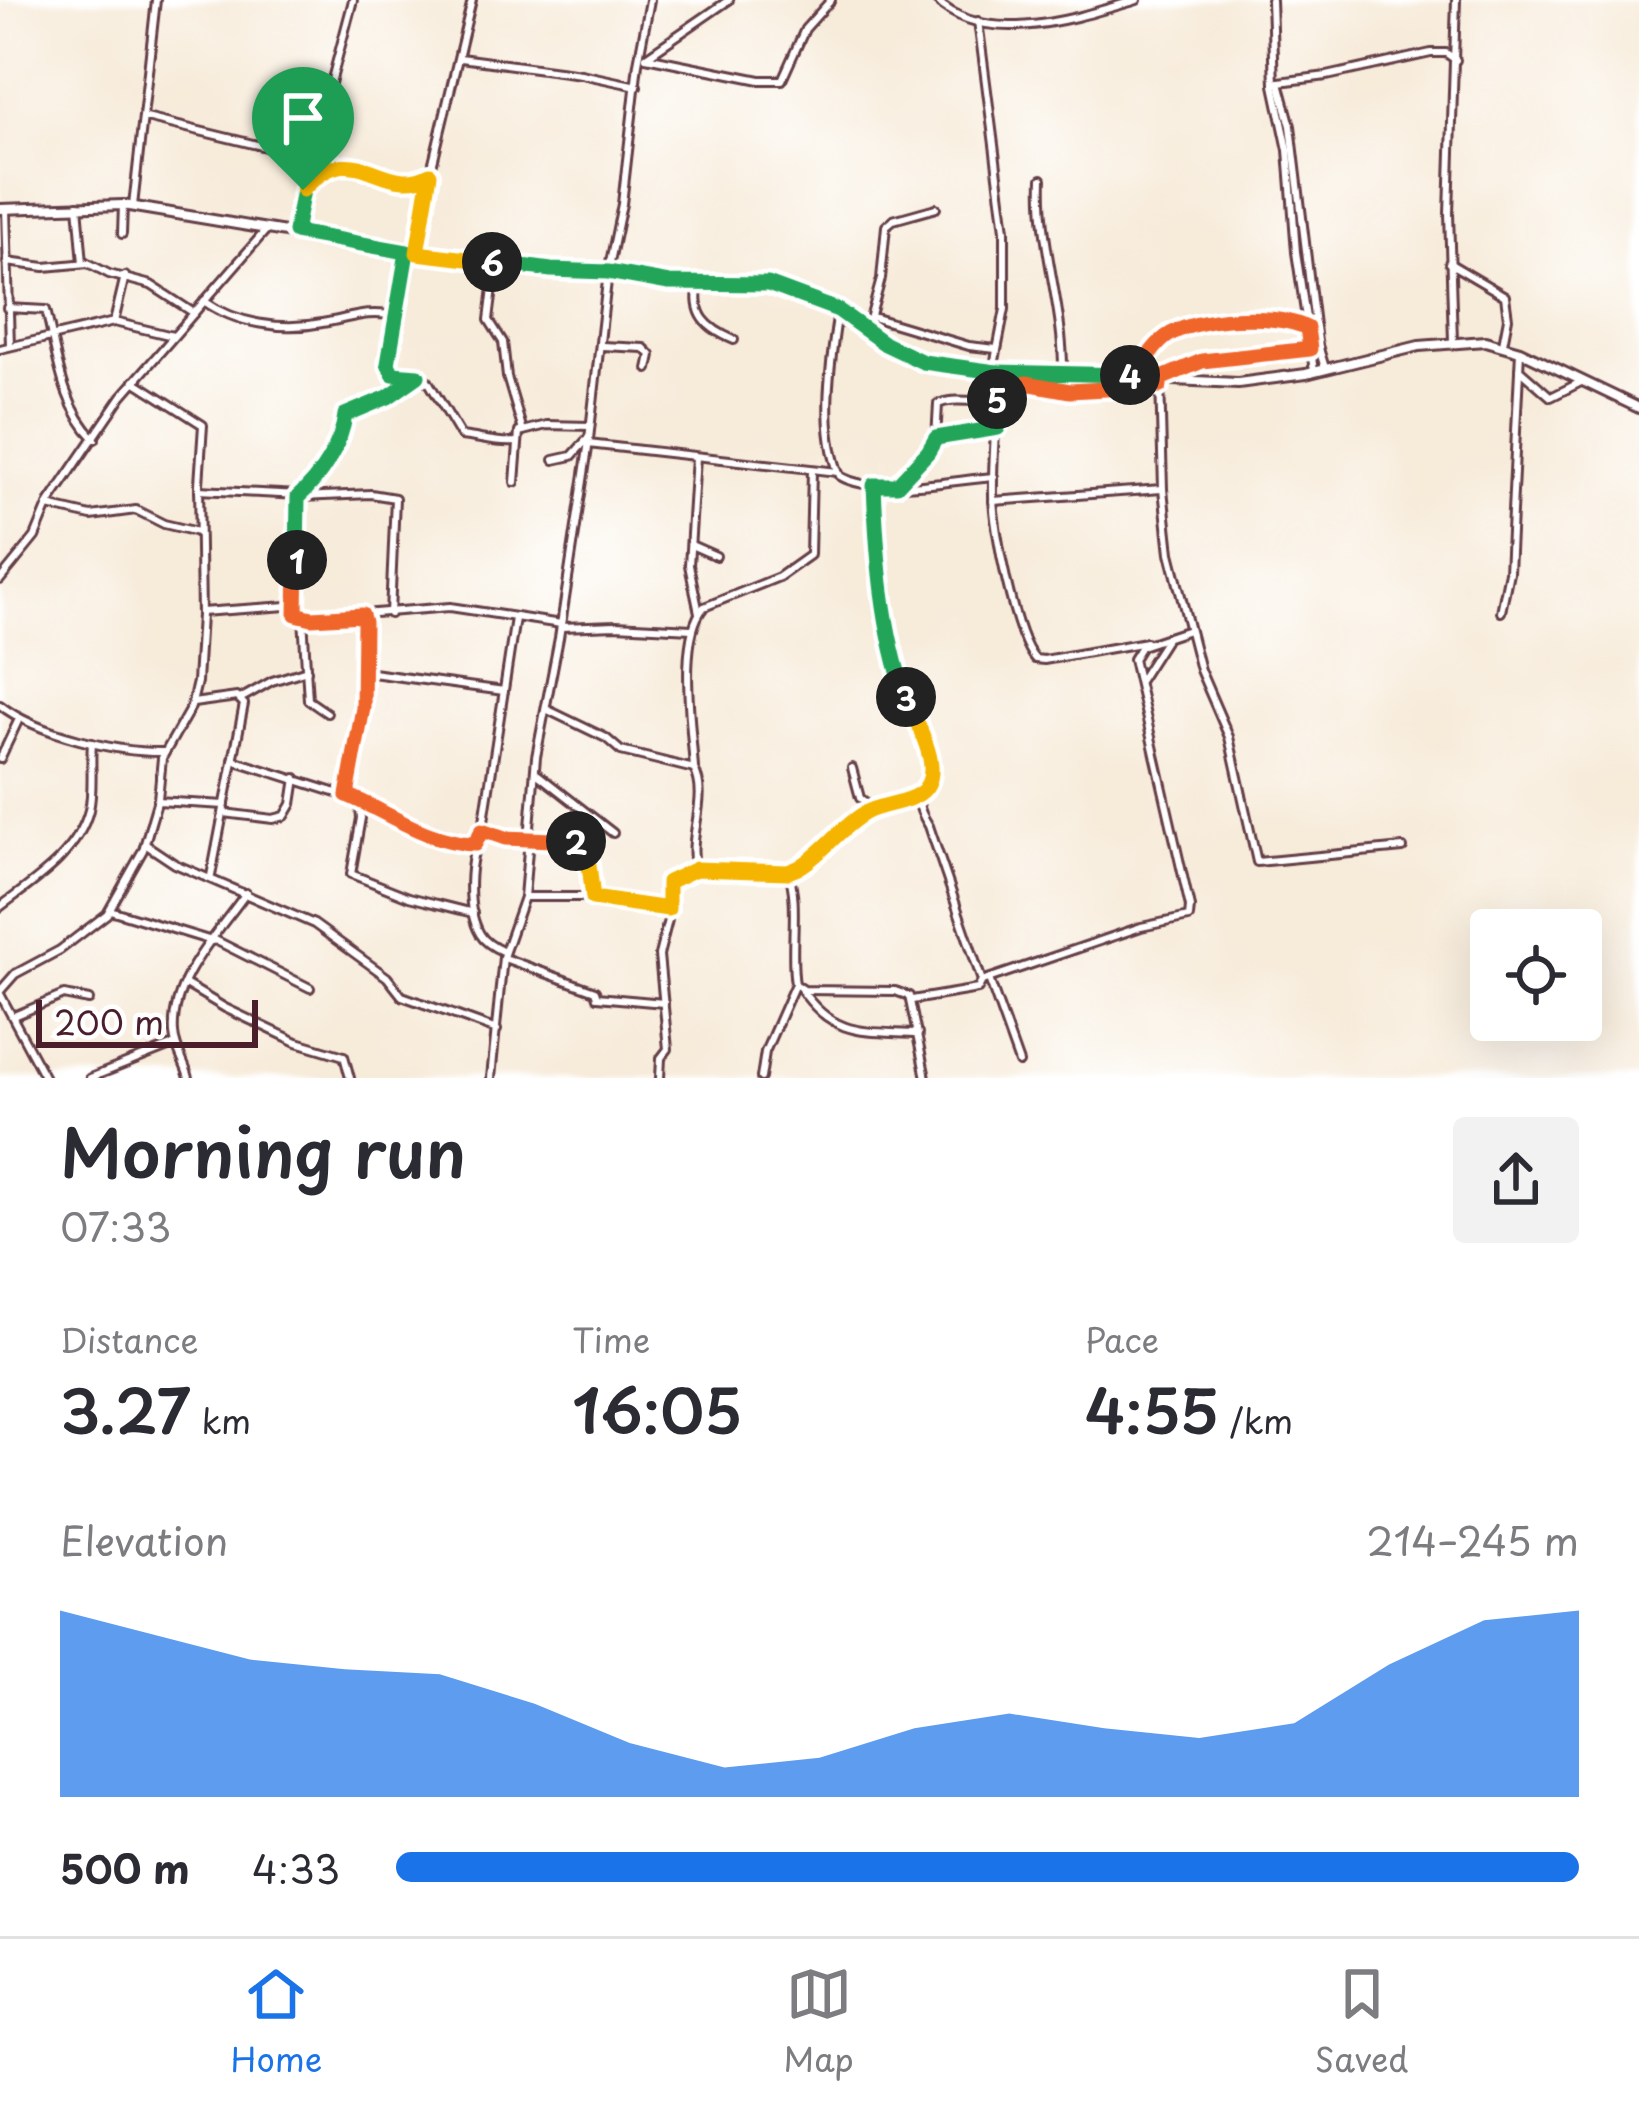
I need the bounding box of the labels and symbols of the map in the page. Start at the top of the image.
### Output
pin [252,67,354,190]
pin: 6 [462,232,522,292]
pin: 4 [1100,345,1160,405]
pin: 5 [967,369,1027,429]
pin: 1 [267,530,327,590]
pin: 3 [876,667,936,727]
pin: 2 [546,811,606,871]
scale bar [36,994,258,1047]

